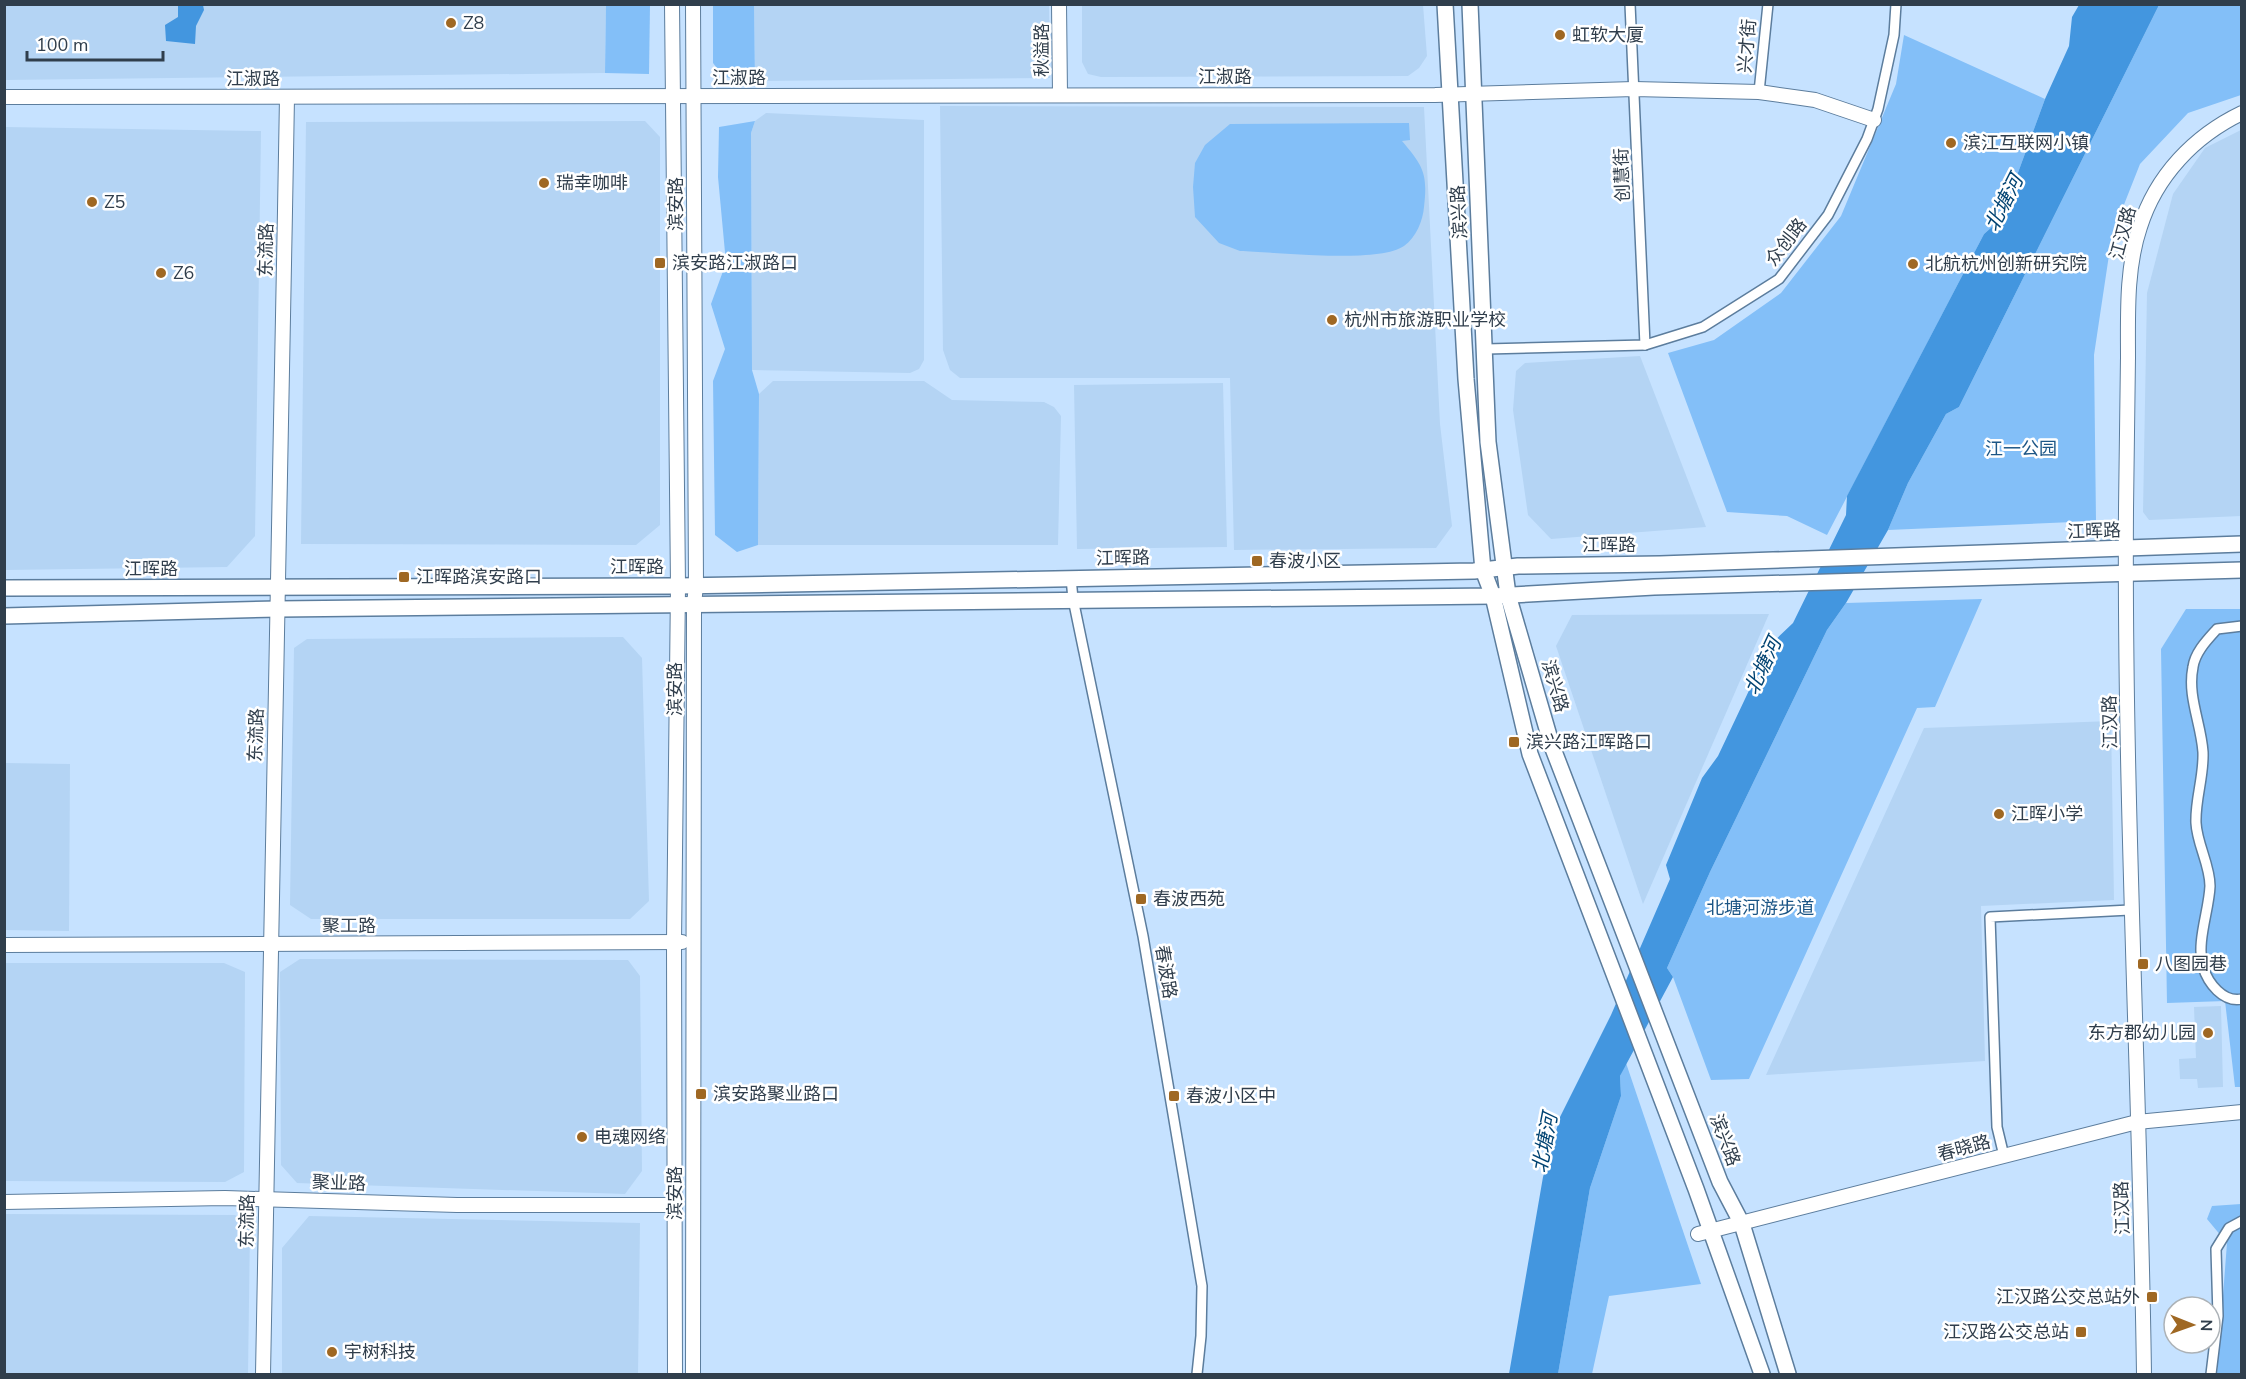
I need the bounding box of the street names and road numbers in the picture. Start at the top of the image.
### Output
street label: 兴才街 [1733,18,1761,74]
street label: 秋溢路 [1030,23,1054,77]
street label: 江淑路 [1198,65,1252,89]
street label: 江淑路 [712,66,766,90]
street label: 江淑路 [226,67,280,91]
street label: 创慧街 [1609,148,1635,202]
street label: 滨安路 [664,177,688,231]
street label: 滨兴路 [1446,184,1472,240]
street label: 江汉路 [2104,204,2142,262]
street label: 众创路 [1760,213,1812,271]
street label: 东流路 [254,223,278,277]
street label: 江晖路 [2067,518,2121,544]
street label: 江晖路 [1582,533,1636,557]
street label: 江晖路 [1096,546,1150,570]
street label: 江晖路 [610,555,664,579]
street label: 江晖路 [124,557,178,581]
street label: 滨兴路 [1536,657,1574,715]
street label: 滨安路 [663,662,687,716]
street label: 江汉路 [2098,695,2122,749]
street label: 东流路 [243,708,269,762]
street label: 聚工路 [322,914,376,938]
street label: 春波路 [1150,943,1182,1001]
street label: 滨兴路 [1704,1110,1746,1170]
street label: 春晓路 [1935,1129,1993,1167]
street label: 滨安路 [663,1166,687,1220]
street label: 聚业路 [312,1170,366,1196]
street label: 江汉路 [2109,1181,2135,1235]
street label: 东流路 [235,1194,259,1248]

